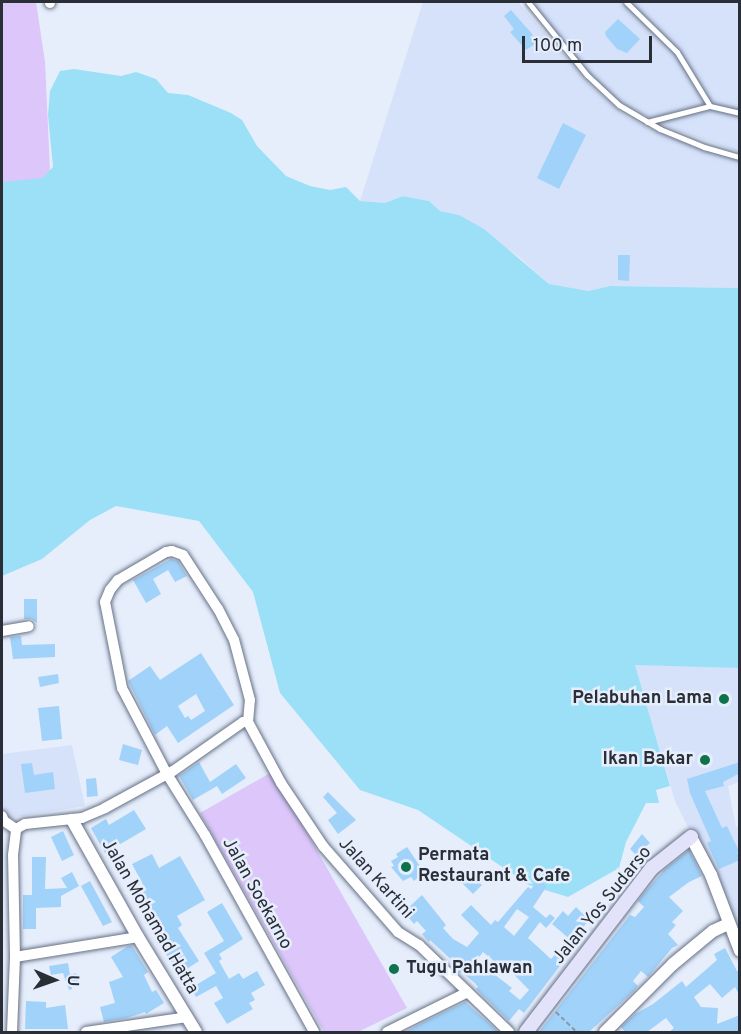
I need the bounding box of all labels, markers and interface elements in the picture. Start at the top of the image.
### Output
scale bar [525,24,656,62]
text: 100 m [533,35,582,58]
place label: Pelabuhan Lama [572,688,712,710]
marker: Pelabuhan Lama [717,692,731,706]
place label: Ikan Bakar [603,749,693,771]
marker: Ikan Bakar [698,753,712,767]
street label: Jalan Soekarno [216,834,296,954]
street label: Jalan Kartini [333,834,417,924]
street label: Jalan Mohamad Hatta [96,835,202,999]
street label: Jalan Yos Sudarso [549,842,657,970]
place label: Permata Restaurant & Cafe [418,846,570,888]
marker: Permata Restaurant & Cafe [399,860,413,874]
north arrow [24,950,84,1010]
place label: Tugu Pahlawan [406,958,533,980]
marker: Tugu Pahlawan [387,962,401,976]
text: U [62,975,82,987]

